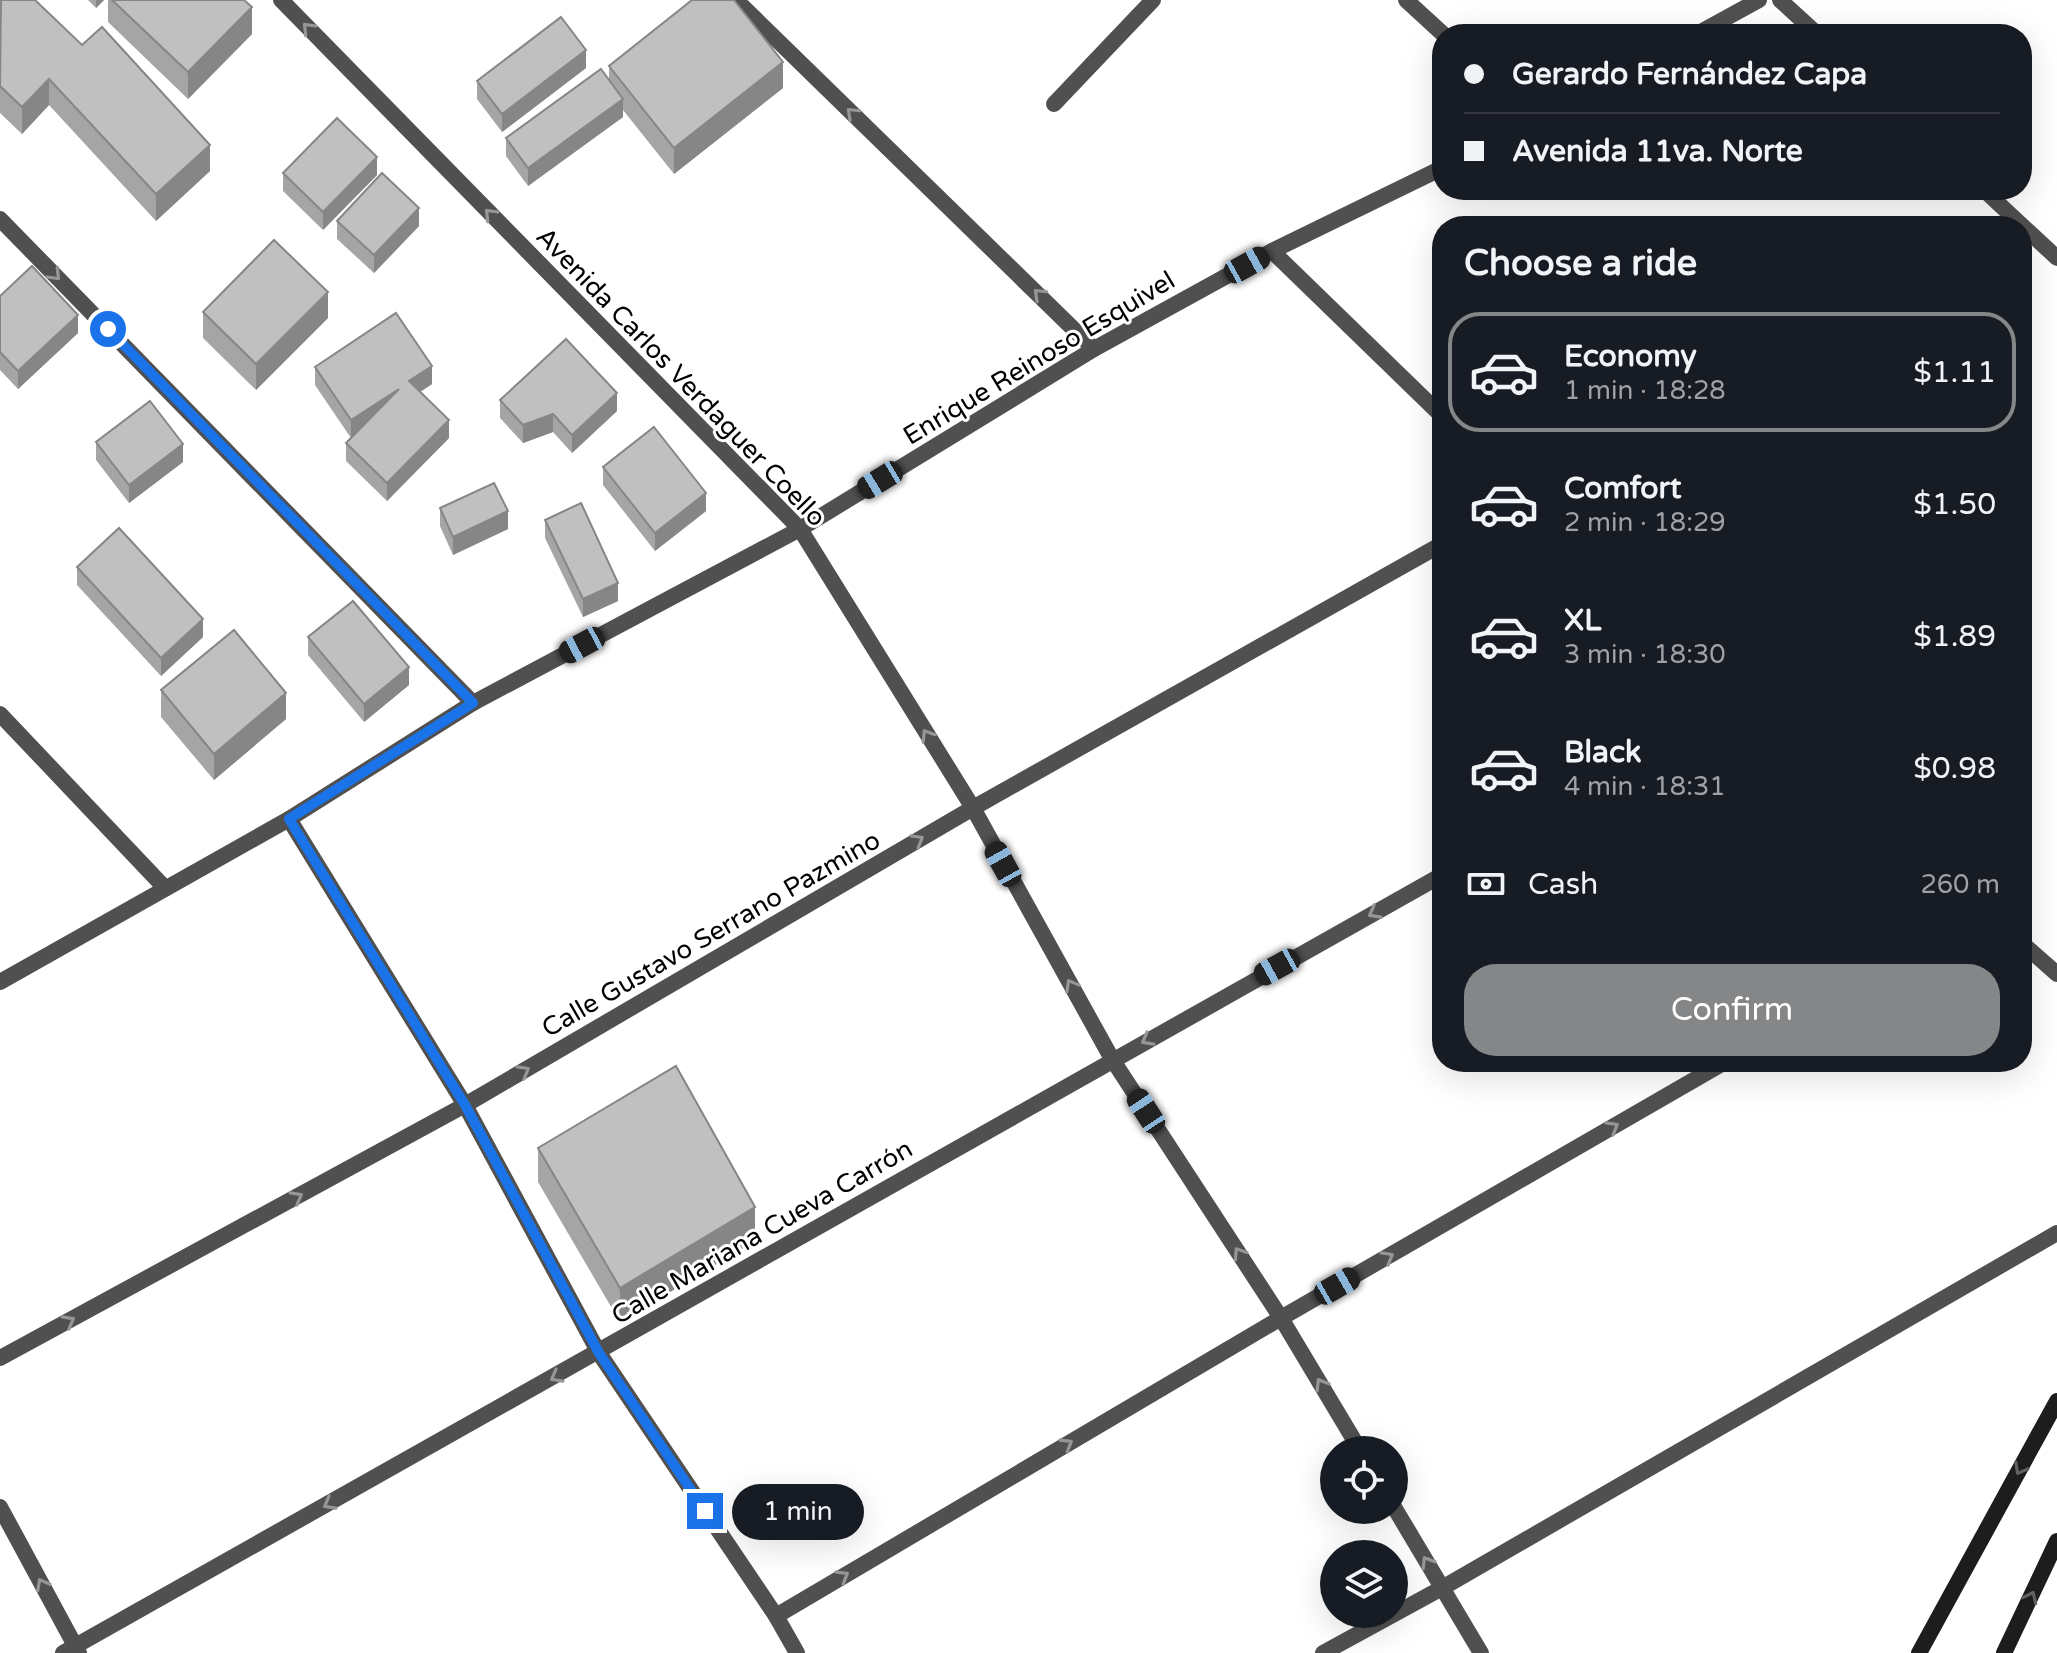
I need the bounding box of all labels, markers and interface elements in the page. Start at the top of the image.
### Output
one-way arrow [303,23,317,37]
text: Gerardo Fernández Capa [1512,56,1867,93]
one-way arrow [847,108,861,122]
text: Avenida 11va. Norte [1512,133,1803,170]
one-way arrow [485,209,500,223]
street label: Avenida Carlos Verdaguer Coello [530,221,832,533]
text: Choose a ride [1464,242,1697,285]
car [1220,243,1274,287]
street label: Enrique Reinoso Esquivel [898,265,1180,451]
one-way arrow [45,266,60,280]
one-way arrow [1033,290,1048,304]
route start [90,311,126,347]
icon: car [1468,336,1540,408]
text: Economy [1564,338,1697,375]
text: $1.11 [1913,354,1996,391]
text: 1 min · 18:28 [1564,375,1726,406]
car [853,457,907,503]
icon: car [1468,468,1540,540]
text: Comfort [1564,470,1682,507]
text: $1.50 [1913,486,1996,523]
text: 2 min · 18:29 [1564,507,1726,538]
icon: car [1468,600,1540,672]
text: XL [1564,602,1601,639]
text: $1.89 [1913,618,1996,655]
car [555,623,609,667]
text: 3 min · 18:30 [1564,639,1726,670]
one-way arrow [922,730,937,744]
icon: car [1468,732,1540,804]
text: Black [1564,734,1641,771]
text: $0.98 [1913,750,1996,787]
text: 4 min · 18:31 [1564,771,1726,802]
street label: Calle Gustavo Serrano Pazmino [536,824,886,1044]
one-way arrow [909,834,924,850]
car [981,837,1025,891]
icon: cash [1464,862,1508,906]
text: Cash [1528,866,1598,903]
text: 260 m [1920,869,2000,900]
one-way arrow [1368,903,1383,919]
car [1250,945,1304,989]
button: Confirm [1464,964,2000,1056]
one-way arrow [1065,979,1081,994]
one-way arrow [1141,1030,1156,1046]
one-way arrow [515,1065,530,1081]
car [1123,1084,1169,1138]
one-way arrow [1604,1121,1619,1137]
street label: Calle Mariana Cueva Carrón [606,1133,918,1331]
one-way arrow [288,1191,303,1207]
one-way arrow [1233,1247,1248,1261]
one-way arrow [1379,1251,1394,1267]
car [1310,1264,1364,1308]
one-way arrow [60,1315,74,1331]
one-way arrow [550,1367,564,1382]
one-way arrow [1315,1378,1331,1393]
map controls [1320,1436,1408,1628]
button: locate [1320,1436,1408,1524]
one-way arrow [1058,1439,1073,1454]
one-way arrow [2014,1461,2029,1476]
callout: 1 min [733,1483,865,1539]
route end [687,1493,723,1529]
one-way arrow [323,1494,338,1510]
text: 1 min [763,1496,833,1527]
button: layers [1320,1540,1408,1628]
one-way arrow [1421,1556,1437,1571]
one-way arrow [834,1570,849,1586]
one-way arrow [36,1579,52,1593]
one-way arrow [2021,1591,2037,1605]

